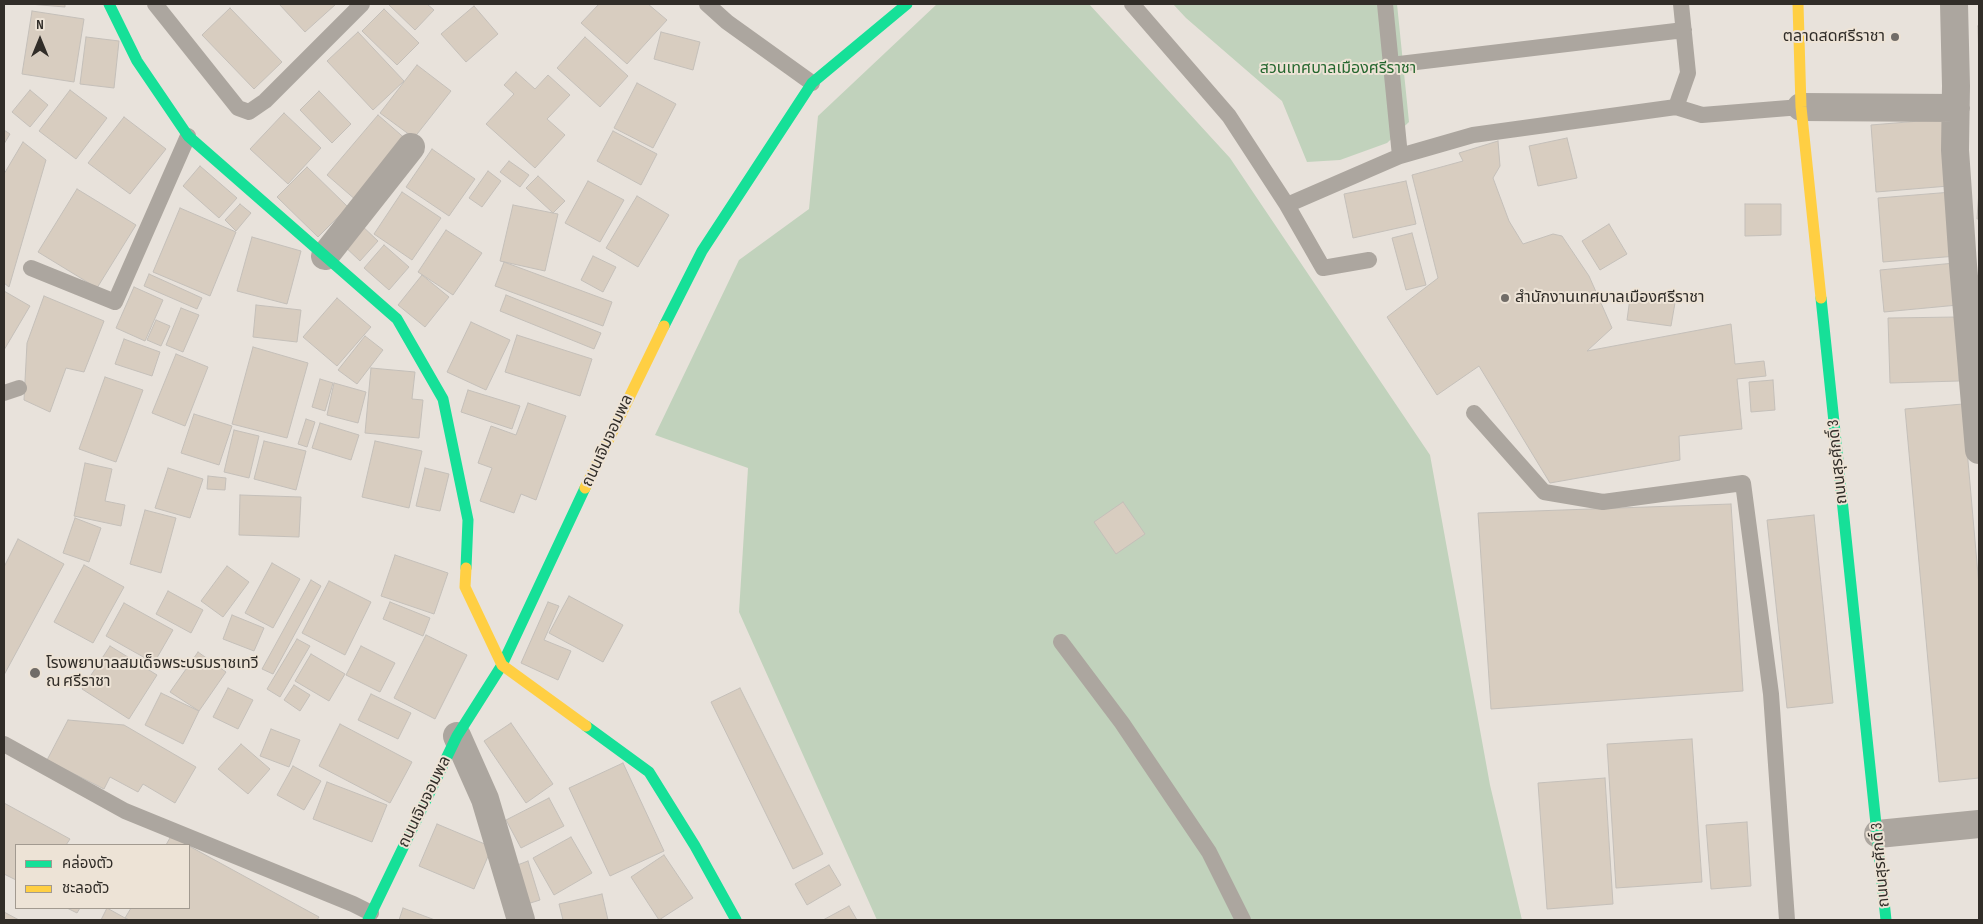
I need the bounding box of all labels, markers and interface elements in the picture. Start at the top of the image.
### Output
north arrow [15,15,65,65]
text: N [36,16,44,33]
place label: ตลาดสดศรีราชา [1783,27,1885,47]
marker: ตลาดสดศรีราชา [1889,31,1901,43]
park label: สวนเทศบาลเมืองศรีราชา [1260,59,1416,79]
place label: สำนักงานเทศบาลเมืองศรีราชา [1515,288,1705,308]
marker: สำนักงานเทศบาลเมืองศรีราชา [1499,292,1511,304]
street label: ถนนเจิมจอมพล [578,392,638,490]
street label: ถนนสุรศักดิ์ 3 [1824,419,1852,505]
place label: โรงพยาบาลสมเด็จพระบรมราชเทวี ณ ศรีราชา [46,654,259,692]
marker: โรงพยาบาลสมเด็จพระบรมราชเทวี ณ ศรีราชา [28,666,42,680]
street label: ถนนเจิมจอมพล [395,753,455,851]
street label: ถนนสุรศักดิ์ 3 [1868,822,1894,908]
legend [15,844,190,909]
text: คล่องตัว [62,854,113,873]
text: ชะลอตัว [62,879,109,898]

